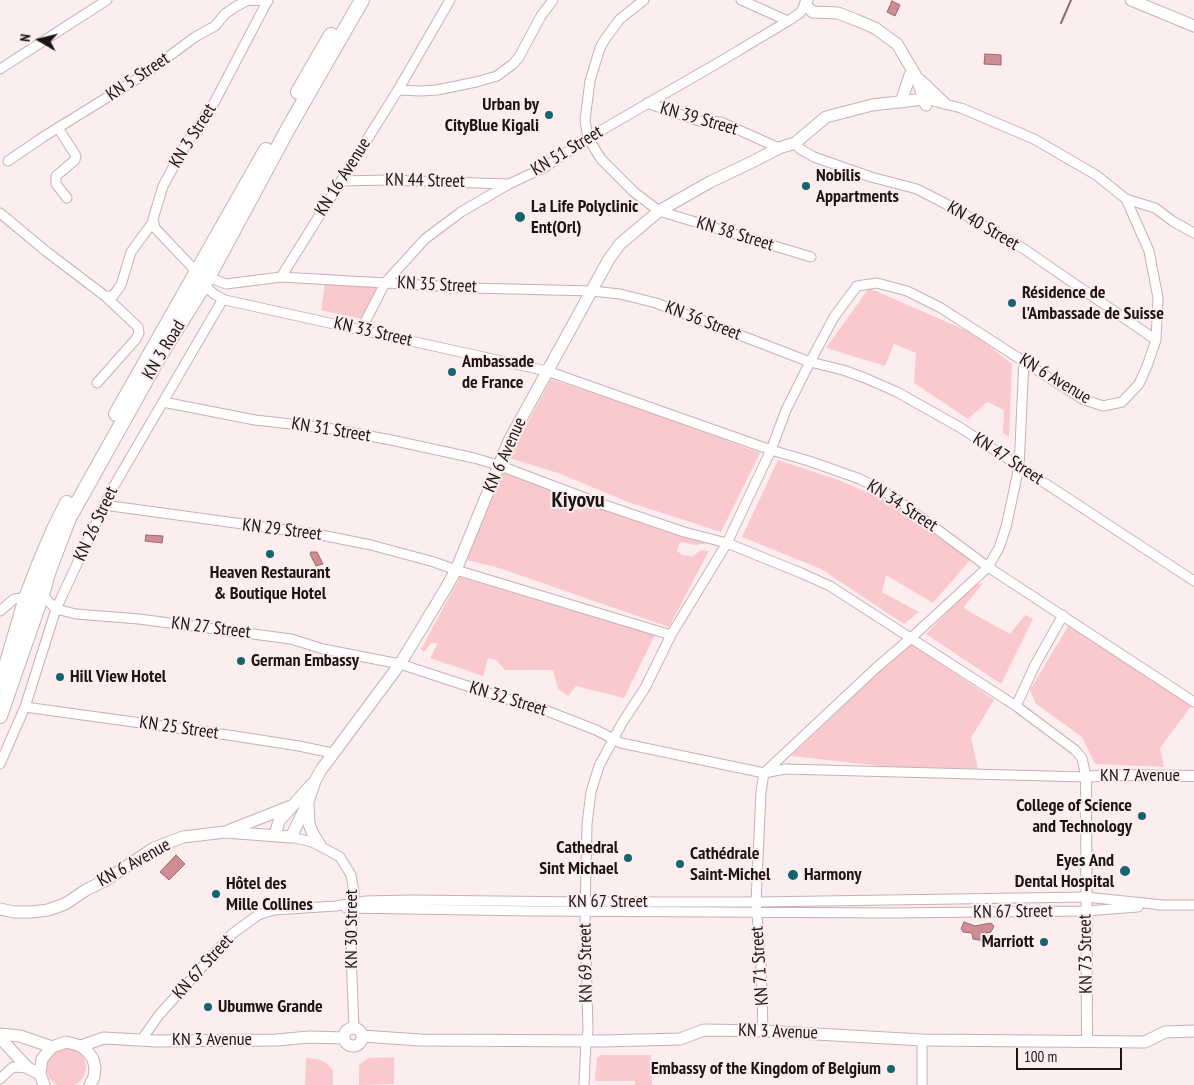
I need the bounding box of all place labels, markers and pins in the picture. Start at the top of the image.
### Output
place label: Urban by CityBlue Kigali [445,94,539,136]
marker: Urban by CityBlue Kigali [543,109,555,121]
place label: Nobilis Appartments [816,165,899,208]
marker: Nobilis Appartments [800,180,812,192]
place label: La Life Polyclinic Ent(Orl) [531,196,638,238]
marker: La Life Polyclinic Ent(Orl) [513,210,527,224]
place label: Résidence de l'Ambassade de Suisse [1022,282,1164,324]
marker: Résidence de l'Ambassade de Suisse [1006,297,1018,309]
place label: Ambassade de France [462,351,534,394]
marker: Ambassade de France [446,366,458,378]
marker: Heaven Restaurant & Boutique Hotel [264,548,276,560]
place label: Heaven Restaurant & Boutique Hotel [210,562,330,604]
place label: German Embassy [251,650,359,672]
marker: German Embassy [235,655,247,667]
place label: Hill View Hotel [70,666,166,688]
marker: Hill View Hotel [54,671,66,683]
place label: College of Science and Technology [1016,795,1132,838]
marker: College of Science and Technology [1136,810,1148,822]
place label: Cathedral Sint Michael [539,837,618,880]
place label: Cathédrale Saint-Michel [690,843,770,886]
place label: Eyes And Dental Hospital [1015,850,1114,892]
marker: Cathedral Sint Michael [622,852,634,864]
marker: Cathédrale Saint-Michel [674,858,686,870]
place label: Harmony [804,864,862,886]
marker: Eyes And Dental Hospital [1118,864,1132,878]
marker: Harmony [786,868,800,882]
place label: Hôtel des Mille Collines [226,873,313,916]
marker: Hôtel des Mille Collines [210,888,222,900]
place label: Marriott [982,931,1034,953]
marker: Marriott [1038,936,1050,948]
place label: Ubumwe Grande [218,996,323,1018]
marker: Ubumwe Grande [202,1001,214,1013]
place label: Embassy of the Kingdom of Belgium [651,1058,881,1080]
marker: Embassy of the Kingdom of Belgium [885,1063,897,1075]

